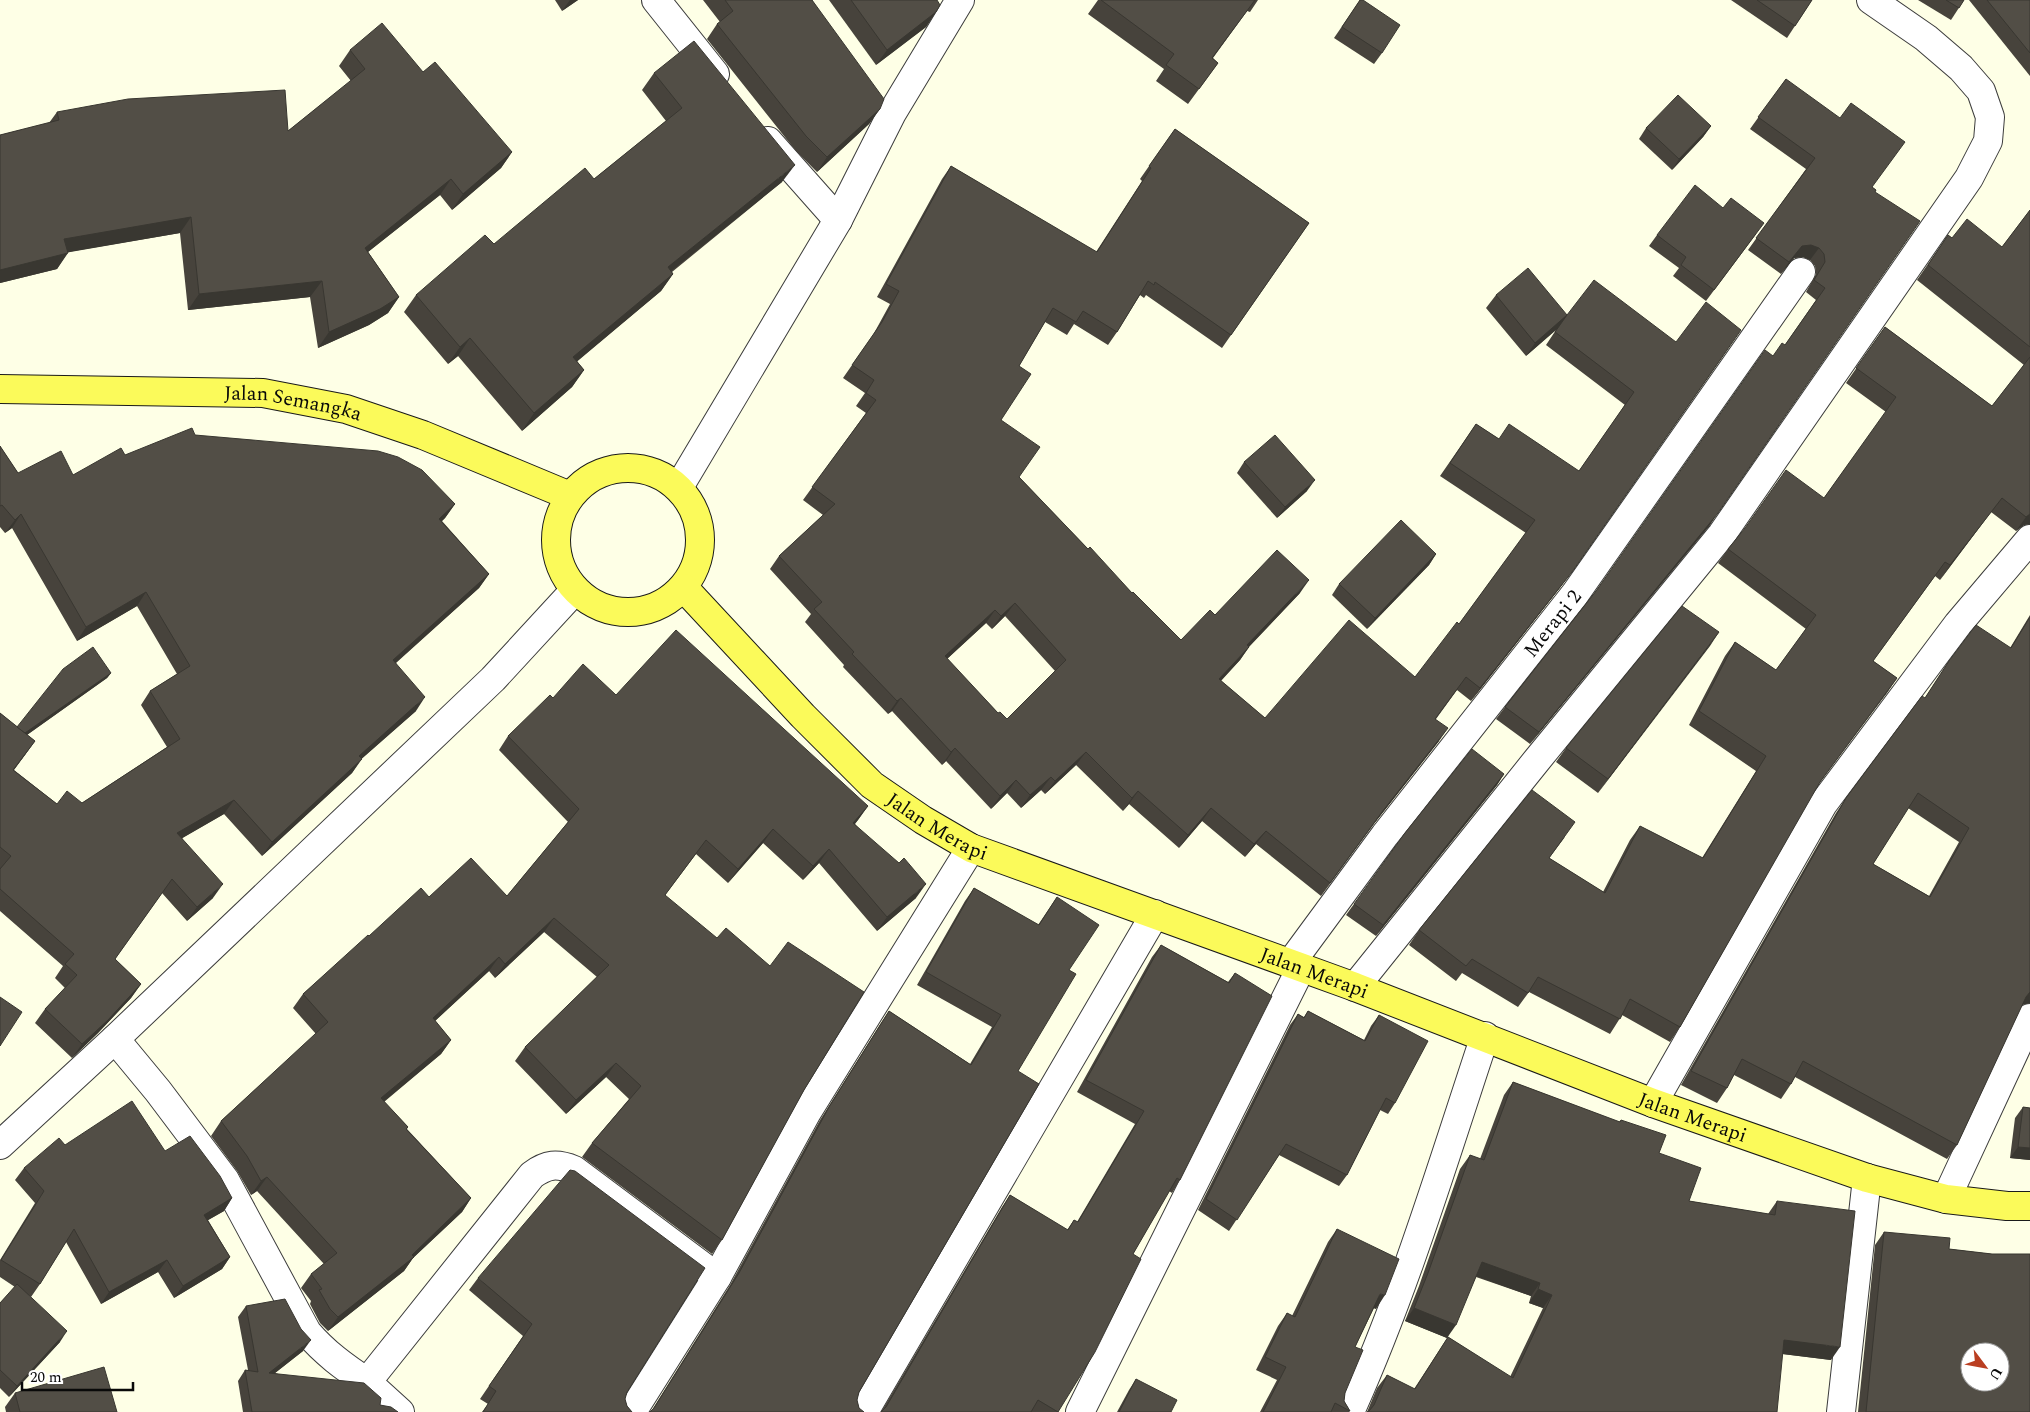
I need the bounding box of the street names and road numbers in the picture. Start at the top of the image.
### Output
street label: Jalan Semangka [224,378,366,429]
street label: Merapi 2 [1516,583,1589,664]
street label: Jalan Merapi [880,785,992,869]
street label: Jalan Merapi [1256,940,1373,1007]
street label: Jalan Merapi [1633,1085,1751,1151]

